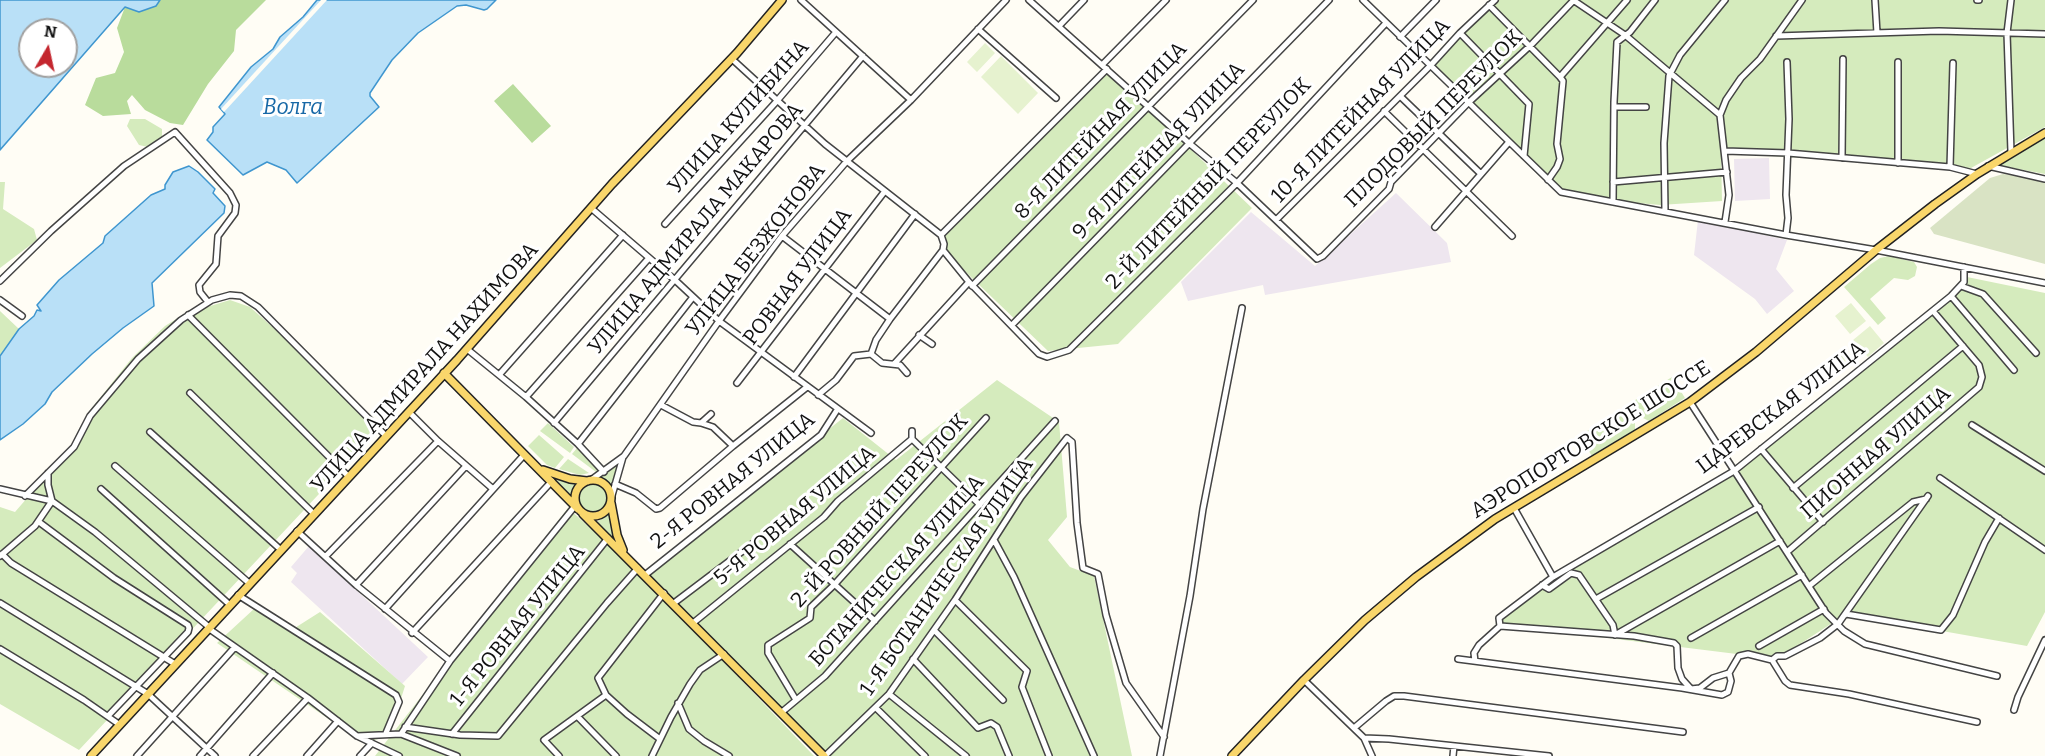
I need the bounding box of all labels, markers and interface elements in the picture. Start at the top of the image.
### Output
street label: 10-Я ЛИТЕЙНАЯ УЛИЦА [1266,14,1456,208]
north arrow [18,18,78,78]
text: N [43,21,58,42]
street label: ПЛОДОВЫЙ ПЕРЕУЛОК [1340,25,1528,213]
street label: УЛИЦА КУЛИБИНА [663,35,815,199]
street label: 8-Я ЛИТЕЙНАЯ УЛИЦА [1010,37,1192,225]
street label: 9-Я ЛИТЕЙНАЯ УЛИЦА [1068,57,1250,245]
street label: 2-Й ЛИТЕЙНЫЙ ПЕРЕУЛОК [1101,73,1317,295]
water label: Волга [263,95,323,121]
street label: УЛИЦА АДМИРАЛА МАКАРОВА [583,98,809,360]
street label: УЛИЦА БЕЗЖОНОВА [681,159,831,341]
street label: РОВНАЯ УЛИЦА [738,204,858,350]
street label: УЛИЦА АДМИРАЛА НАХИМОВА [306,238,544,498]
street label: ЦАРЕВСКАЯ УЛИЦА [1692,336,1870,480]
street label: АЭРОПОРТОВСКОЕ ШОССЕ [1467,356,1715,524]
street label: ПИОННАЯ УЛИЦА [1796,381,1956,525]
street label: 2-Я РОВНАЯ УЛИЦА [646,407,820,555]
street label: 2-Й РОВНЫЙ ПЕРЕУЛОК [786,409,974,613]
street label: 5-Я РОВНАЯ УЛИЦА [709,441,881,591]
street label: 1-Я БОТАНИЧЕСКАЯ УЛИЦА [855,453,1039,701]
street label: БОТАНИЧЕСКАЯ УЛИЦА [804,470,990,672]
street label: 1-Я РОВНАЯ УЛИЦА [445,540,591,712]

